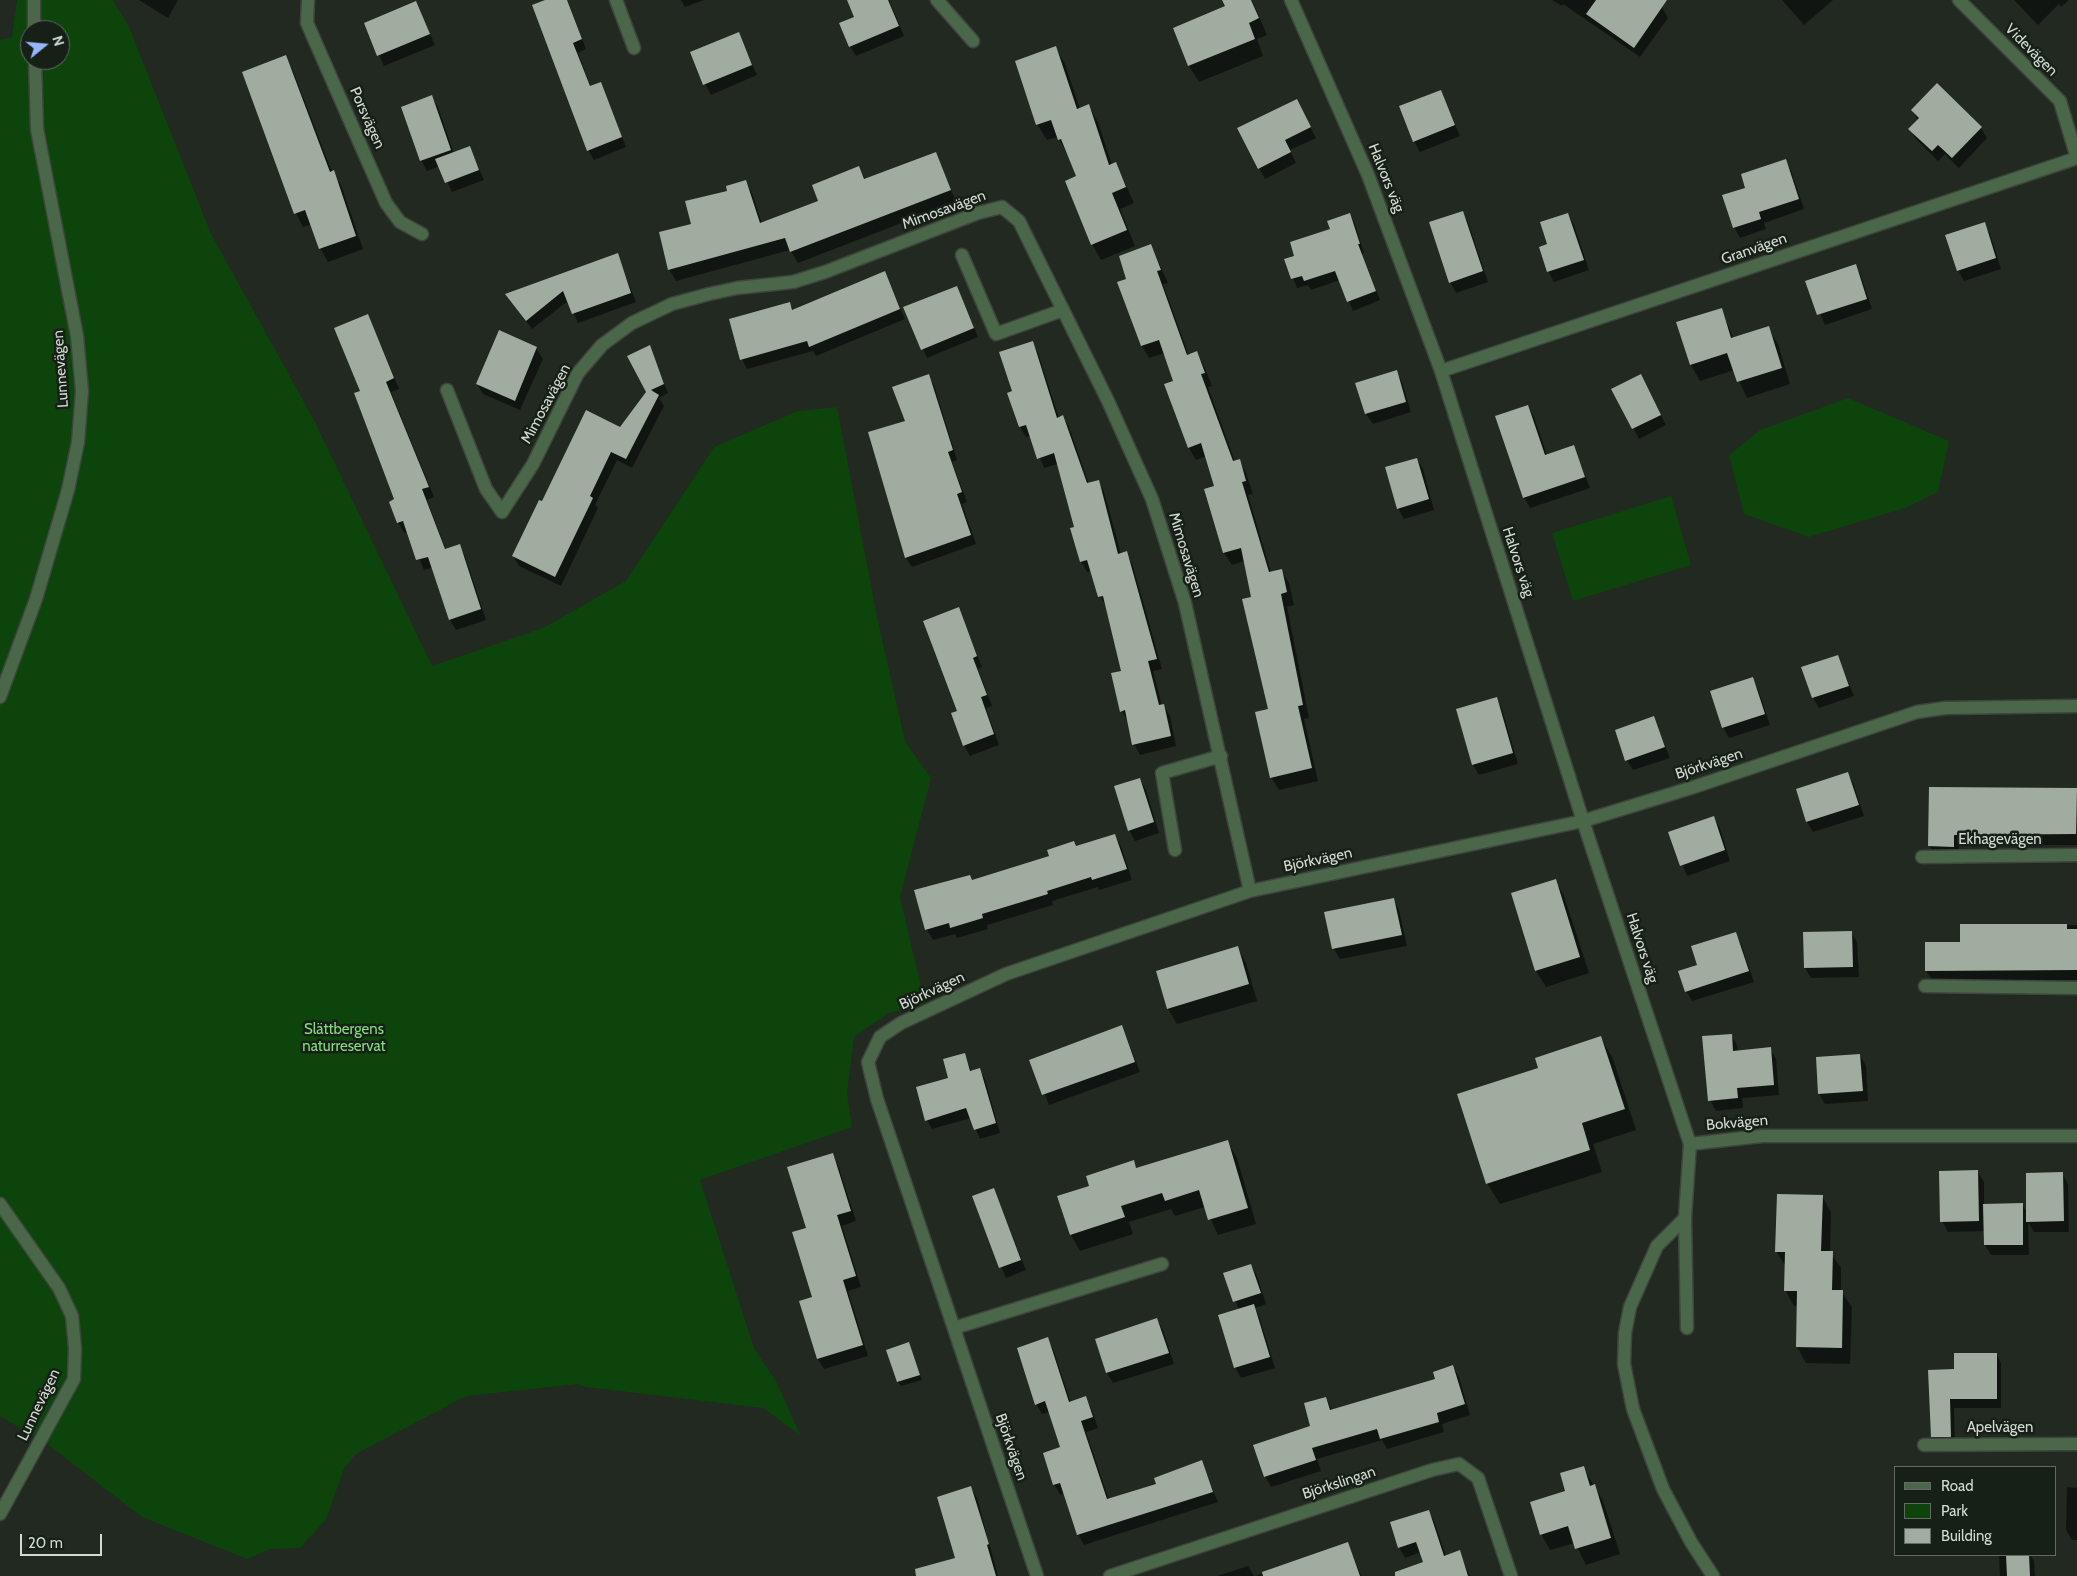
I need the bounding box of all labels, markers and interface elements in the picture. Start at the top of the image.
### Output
north arrow [20,20,70,70]
street label: Videvägen [2001,20,2061,80]
text: N [48,34,68,48]
street label: Porsvägen [345,84,389,152]
street label: Halvors väg [1364,141,1408,215]
street label: Mimosavägen [900,187,988,233]
street label: Granvägen [1719,229,1789,269]
street label: Lunnevägen [49,330,73,408]
street label: Mimosavägen [517,361,575,447]
street label: Mimosavägen [1165,510,1207,600]
street label: Halvors väg [1498,525,1538,599]
street label: Björkvägen [1673,745,1745,783]
street label: Ekhagevägen [1958,831,2042,849]
street label: Björkvägen [1282,844,1354,876]
street label: Halvors väg [1622,911,1662,985]
street label: Björkvägen [897,968,967,1014]
park label: Slättbergens naturreservat [302,1021,386,1056]
street label: Bokvägen [1705,1111,1769,1135]
street label: Lunnevägen [14,1366,64,1444]
street label: Björkvägen [991,1411,1031,1483]
street label: Apelvägen [1967,1419,2033,1437]
street label: Björkslingan [1300,1463,1378,1503]
legend [1894,1466,2057,1556]
text: Road [1941,1477,1974,1495]
text: Park [1941,1502,1968,1520]
scale bar [22,1524,105,1556]
text: Building [1941,1527,1992,1545]
text: 20 m [28,1534,63,1552]

